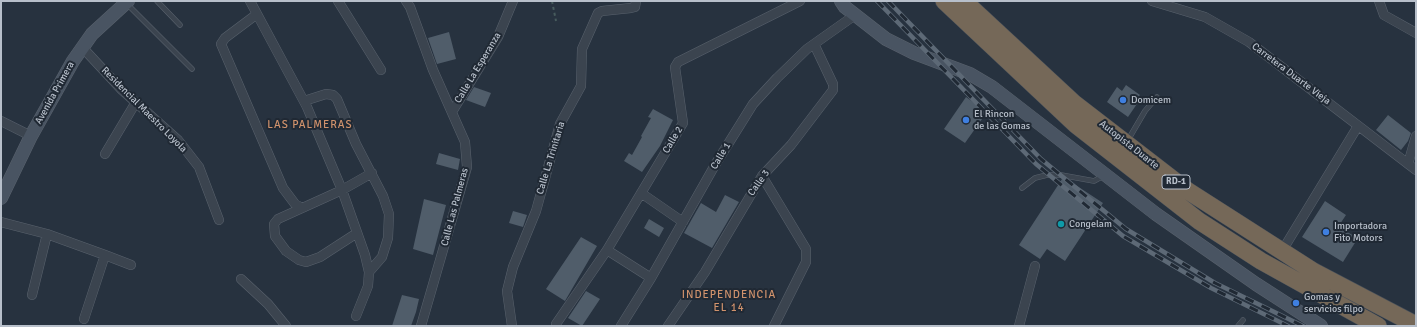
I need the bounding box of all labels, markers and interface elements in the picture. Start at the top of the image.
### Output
street label: Calle La Esperanza [452,30,504,106]
street label: Carretera Duarte Vieja [1249,41,1333,107]
street label: Avenida Primera [33,60,77,126]
street label: Residencial Maestro Loyola [99,65,189,155]
place label: Domicem [1131,94,1171,106]
marker: Domicem [1118,95,1128,105]
place label: El Rincon de las Gomas [974,108,1030,132]
marker: El Rincon de las Gomas [961,115,971,125]
district label: LAS PALMERAS [267,118,353,132]
street label: Autopista Duarte [1097,118,1161,172]
street label: Calle La Trinitaria [534,120,568,196]
street label: Calle 2 [660,124,686,156]
street label: Calle 1 [708,140,734,172]
street label: Calle Las Palmeras [439,167,471,247]
street label: Calle 3 [746,168,772,198]
road number: RD-1 [1162,175,1190,189]
place label: Congelam [1069,218,1112,230]
marker: Congelam [1056,219,1066,229]
place label: Importadora Fito Motors [1334,220,1387,244]
marker: Importadora Fito Motors [1321,227,1331,237]
district label: INDEPENDENCIA EL 14 [682,288,776,314]
place label: Gomas y servicios filpo [1304,291,1363,314]
marker: Gomas y servicios filpo [1291,298,1301,308]

